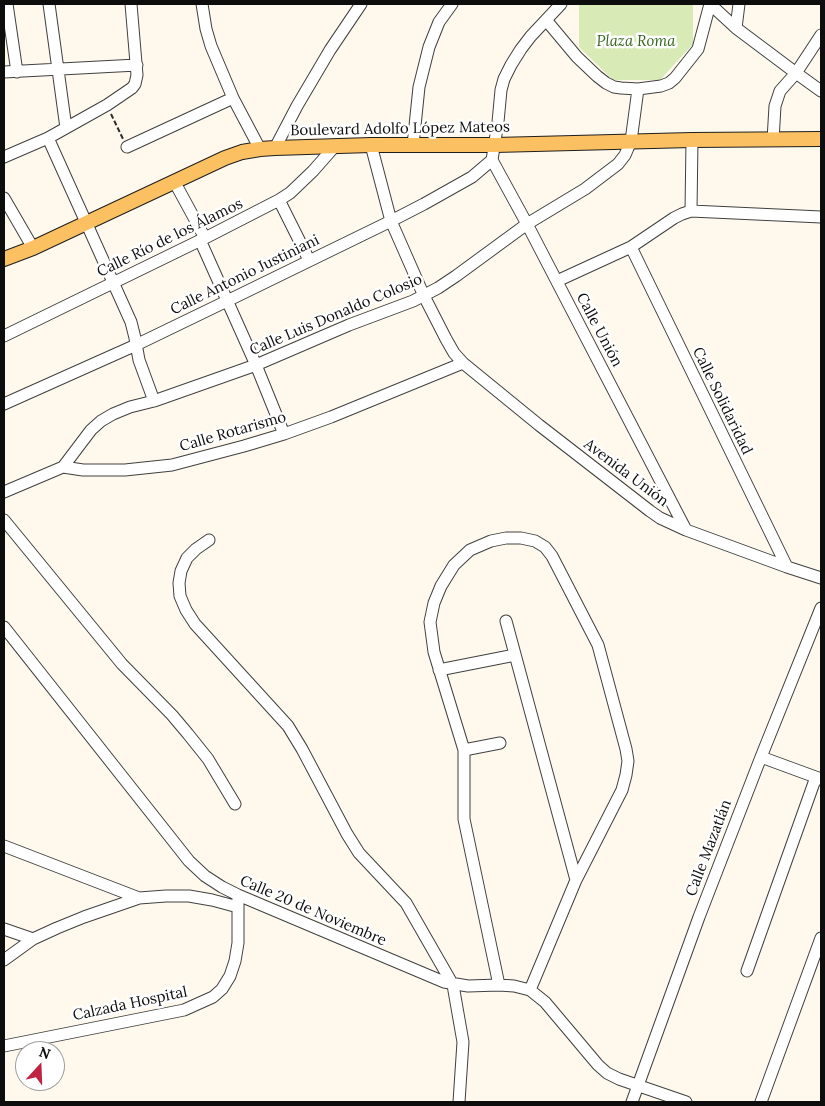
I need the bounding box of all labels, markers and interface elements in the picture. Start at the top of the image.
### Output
park label: Plaza Roma [596,33,676,51]
street label: Boulevard Adolfo López Mateos [290,118,510,140]
street label: Calle Río de los Álamos [94,195,246,281]
street label: Calle Antonio Justiniani [168,231,322,319]
street label: Calle Luis Donaldo Colosio [247,270,425,360]
street label: Calle Unión [572,290,626,370]
street label: Calle Solidaridad [688,344,756,458]
street label: Calle Rotarismo [178,408,288,456]
street label: Avenida Unión [580,435,672,511]
street label: Calle Mazatlán [682,797,736,899]
street label: Calle 20 de Noviembre [237,872,389,950]
street label: Calzada Hospital [71,983,189,1025]
north arrow [15,1041,65,1091]
text: N [37,1043,53,1063]

